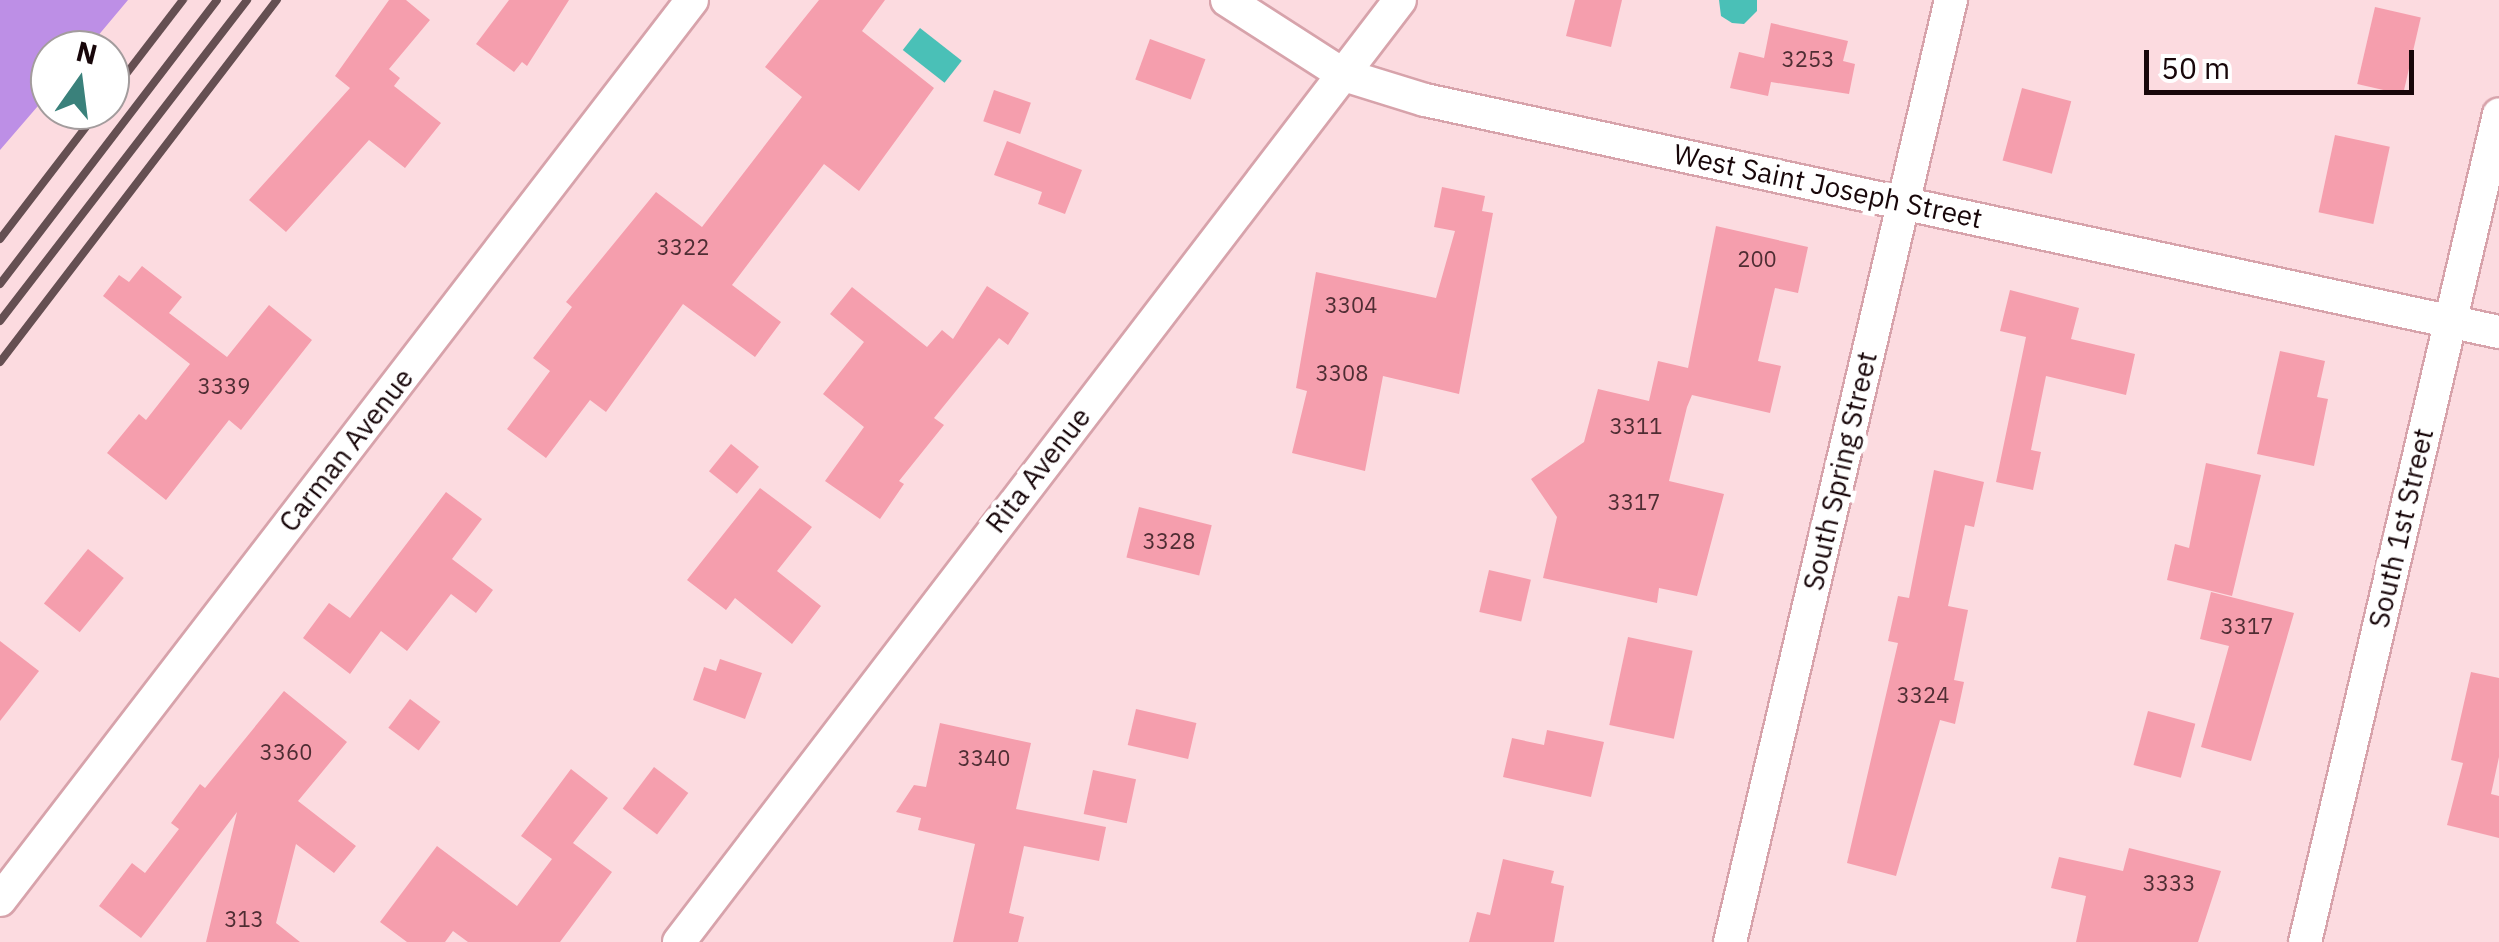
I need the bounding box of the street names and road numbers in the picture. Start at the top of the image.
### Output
street label: West Saint Joseph Street [1671,137,1985,235]
street label: South Spring Street [1796,348,1884,594]
street label: Carman Avenue [272,362,420,538]
street label: Rita Avenue [979,401,1097,539]
street label: South 1st Street [2362,425,2440,631]

